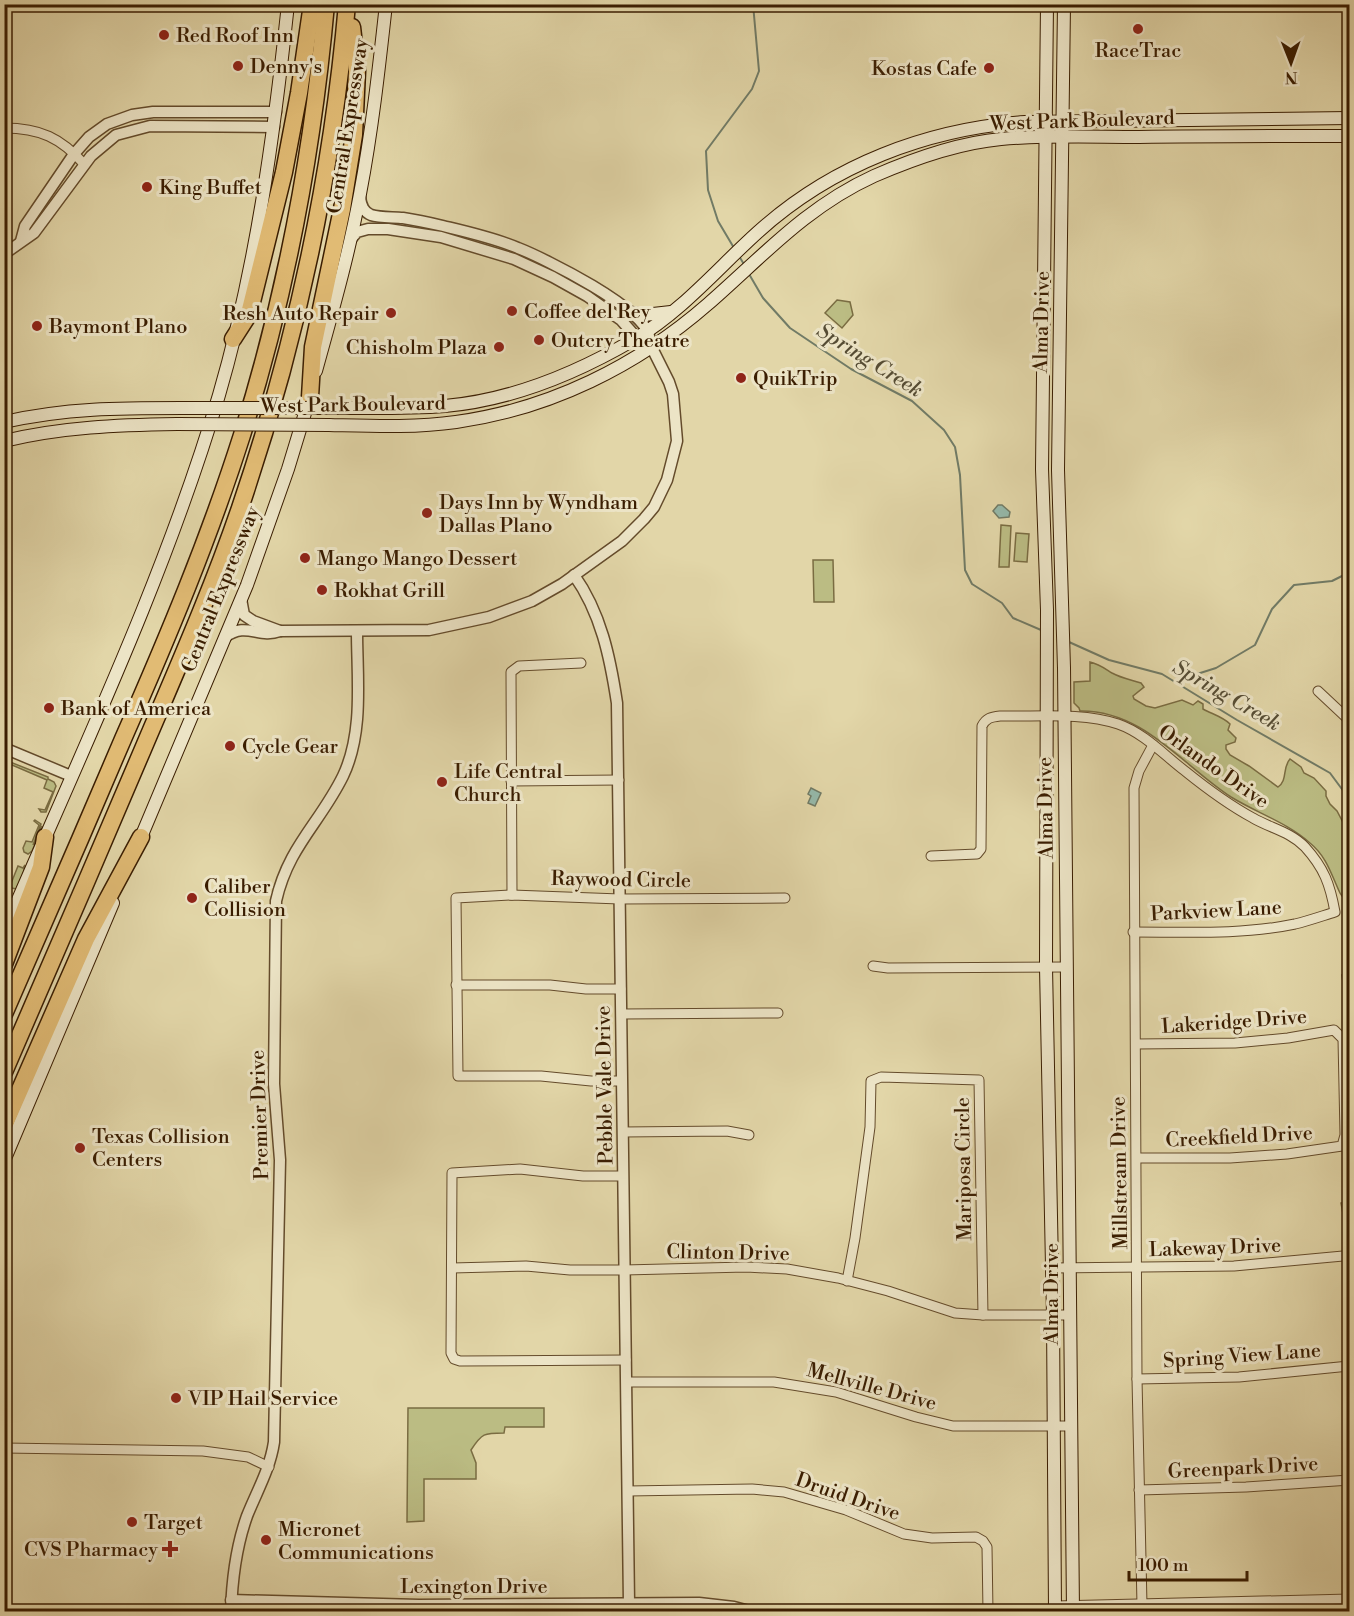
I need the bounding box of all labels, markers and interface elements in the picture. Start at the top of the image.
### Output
marker: RaceTrac [1131,22,1145,36]
place label: Red Roof Inn [176,24,294,49]
marker: Red Roof Inn [157,28,171,42]
north arrow [1261,33,1321,93]
street label: Central Expressway [322,37,375,216]
place label: RaceTrac [1095,39,1181,64]
place label: Denny's [250,55,322,80]
place label: Kostas Cafe [871,57,977,82]
marker: Denny's [231,59,245,73]
marker: Kostas Cafe [982,61,996,75]
text: N [1284,67,1298,87]
street label: West Park Boulevard [988,106,1176,137]
place label: King Buffet [159,176,262,201]
marker: King Buffet [140,180,154,194]
street label: Alma Drive [1029,271,1056,374]
place label: Coffee del Rey [524,300,651,325]
place label: Resh Auto Repair [223,302,379,327]
marker: Coffee del Rey [505,304,519,318]
marker: Resh Auto Repair [384,306,398,320]
place label: Baymont Plano [48,315,188,340]
water label: Spring Creek [812,318,927,404]
marker: Baymont Plano [30,319,44,333]
place label: Outcry Theatre [551,329,690,354]
marker: Outcry Theatre [532,333,546,347]
place label: Chisholm Plaza [346,336,488,361]
marker: Chisholm Plaza [492,340,506,354]
place label: QuikTrip [753,367,838,392]
marker: QuikTrip [734,371,748,385]
street label: West Park Boulevard [259,391,447,420]
place label: Days Inn by Wyndham Dallas Plano [439,491,638,539]
street label: Central Expressway [177,503,266,676]
marker: Days Inn by Wyndham Dallas Plano [420,506,434,520]
place label: Mango Mango Dessert [317,547,517,572]
marker: Mango Mango Dessert [298,551,312,565]
place label: Rokhat Grill [334,579,445,604]
marker: Rokhat Grill [315,583,329,597]
water label: Spring Creek [1168,655,1285,737]
place label: Bank of America [60,697,212,722]
marker: Bank of America [42,701,56,715]
street label: Orlando Drive [1153,720,1273,815]
place label: Cycle Gear [242,735,339,760]
marker: Cycle Gear [223,739,237,753]
street label: Alma Drive [1033,757,1060,860]
place label: Life Central Church [454,760,562,808]
marker: Life Central Church [435,775,449,789]
street label: Raywood Circle [551,867,691,894]
place label: Caliber Collision [204,875,286,923]
marker: Caliber Collision [185,891,199,905]
street label: Parkview Lane [1150,896,1282,927]
street label: Pebble Vale Drive [592,1005,619,1165]
street label: Lakeridge Drive [1160,1005,1308,1040]
street label: Premier Drive [246,1049,275,1180]
street label: Millstream Drive [1107,1096,1134,1250]
street label: Mariposa Circle [951,1097,978,1241]
street label: Creekfield Drive [1165,1121,1313,1154]
place label: Texas Collision Centers [92,1125,230,1173]
marker: Texas Collision Centers [73,1141,87,1155]
street label: Lakeway Drive [1148,1234,1282,1263]
street label: Clinton Drive [666,1240,790,1267]
street label: Alma Drive [1040,1243,1065,1346]
street label: Spring View Lane [1162,1339,1322,1374]
street label: Mellville Drive [804,1358,939,1417]
place label: VIP Hail Service [187,1387,338,1412]
marker: VIP Hail Service [169,1391,183,1405]
street label: Greenpark Drive [1167,1452,1319,1485]
street label: Druid Drive [792,1468,903,1527]
place label: Target [144,1511,203,1536]
marker: Target [125,1515,139,1529]
place label: Micronet Communications [278,1518,434,1566]
marker: Micronet Communications [259,1533,273,1547]
place label: CVS Pharmacy [24,1538,158,1563]
marker: CVS Pharmacy [163,1542,177,1556]
scale bar [1129,1544,1248,1582]
text: 100 m [1138,1554,1189,1577]
street label: Lexington Drive [400,1575,548,1600]

